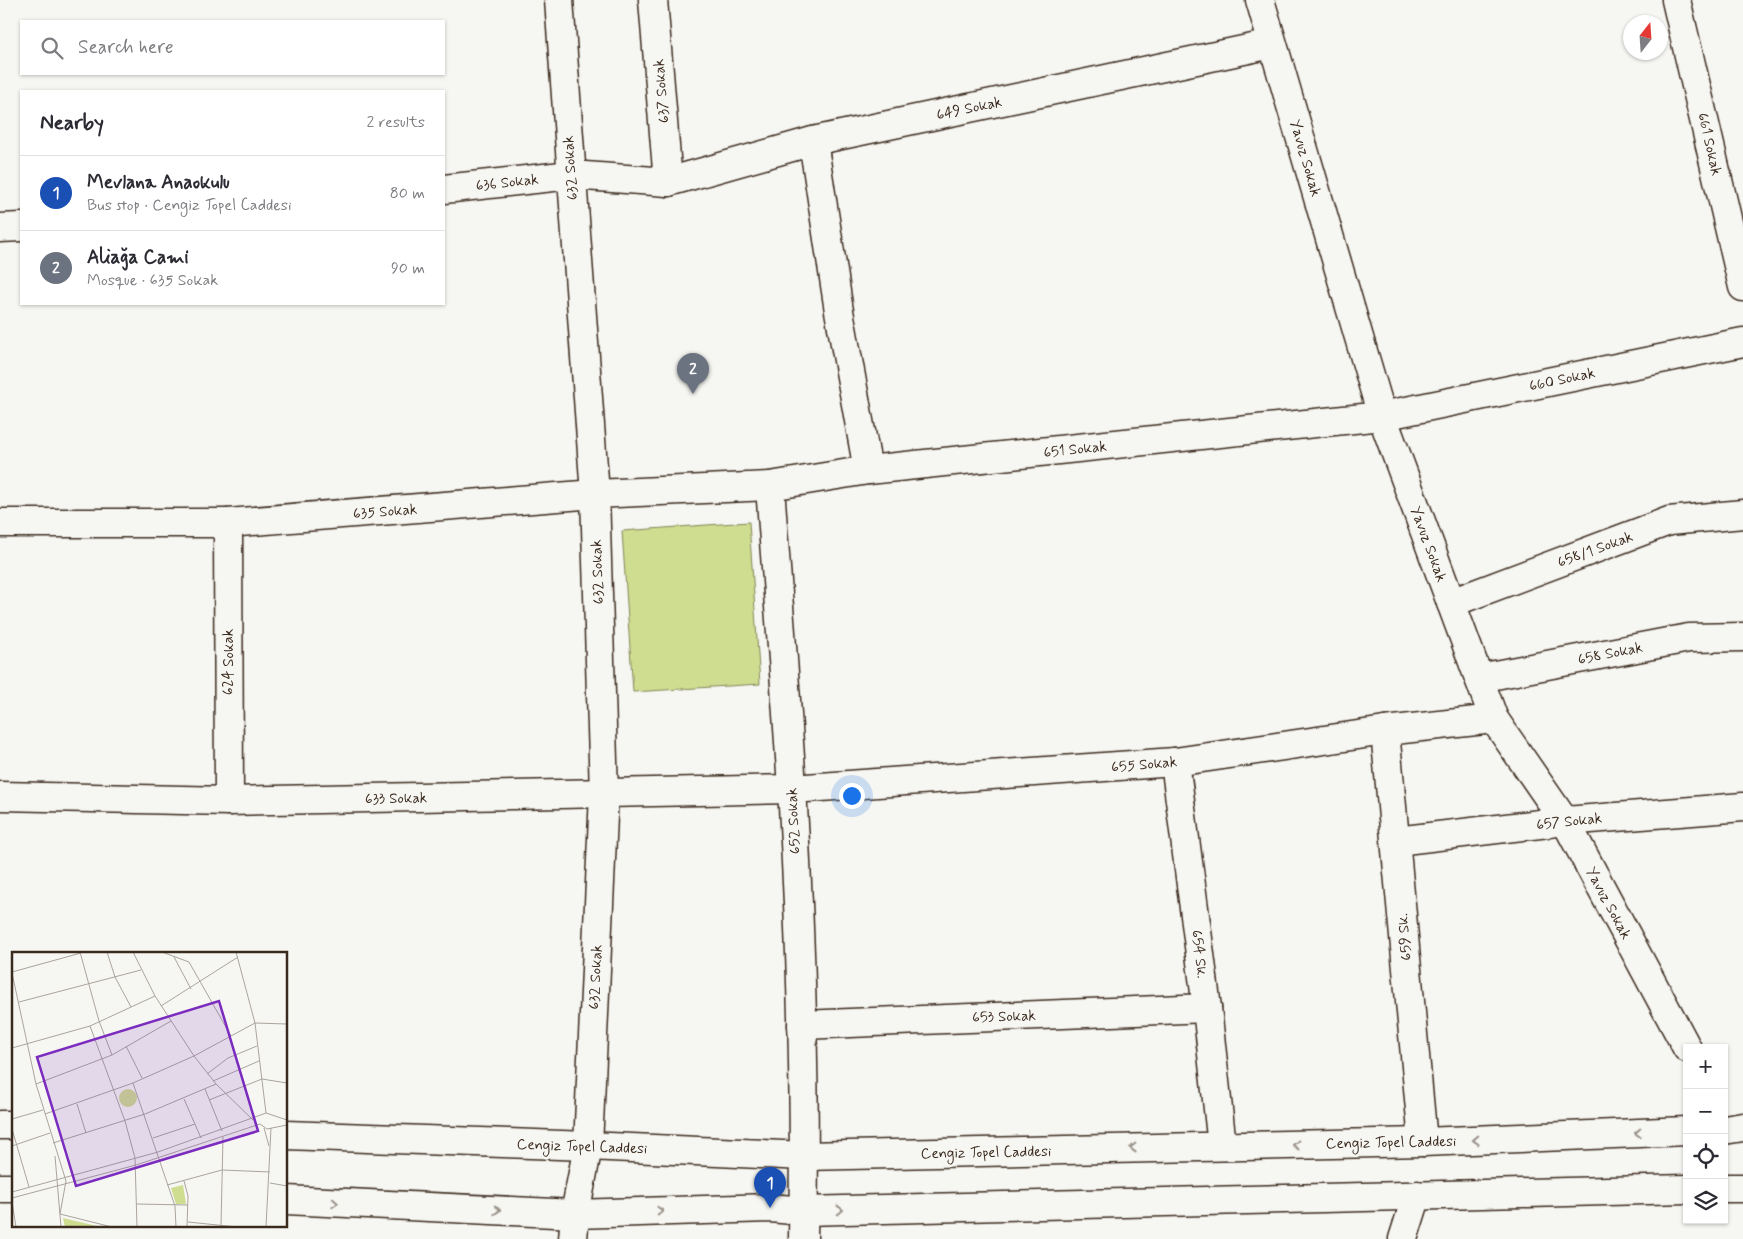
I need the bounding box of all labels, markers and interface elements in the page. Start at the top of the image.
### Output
north arrow [1623,15,1668,60]
search box [20,20,445,75]
icon: search [38,34,66,62]
text: Search here [78,35,174,60]
street label: 637 Sokak [649,58,675,124]
street label: 649 Sokak [935,92,1004,126]
text: Nearby [40,109,104,137]
street label: 661 Sokak [1692,111,1726,178]
text: 2 results [367,112,425,133]
street label: Yavuz Sokak [1284,117,1326,199]
street label: 632 Sokak [559,135,583,201]
text: Mevlana Anaokulu [87,170,230,195]
street label: 636 Sokak [475,170,540,196]
text: 1 [52,183,60,204]
text: 80 m [390,183,425,204]
text: Bus stop · Cengiz Topel Caddesi [87,195,292,216]
text: Aliağa Cami [87,245,189,270]
text: 2 [52,258,60,279]
text: 90 m [391,258,425,279]
text: Mosque · 635 Sokak [87,270,218,291]
pin: 2 [677,353,709,394]
street label: 660 Sokak [1527,363,1597,397]
street label: 651 Sokak [1042,437,1108,463]
street label: 635 Sokak [352,500,418,524]
street label: Yavuz Sokak [1405,504,1451,585]
street label: 658/1 Sokak [1555,527,1636,573]
street label: 632 Sokak [587,539,609,605]
street label: 624 Sokak [219,629,239,695]
street label: 658 Sokak [1576,638,1644,670]
street label: 655 Sokak [1110,752,1178,778]
your location [839,783,865,809]
street label: 652 Sokak [782,787,806,855]
street label: 633 Sokak [365,788,427,810]
street label: 657 Sokak [1535,809,1603,835]
street label: Yavuz Sokak [1581,864,1636,943]
street label: 659 Sk. [1393,912,1417,961]
street label: 654 Sk. [1186,929,1212,979]
street label: 632 Sokak [584,944,608,1010]
inset map [12,952,288,1226]
street label: 653 Sokak [972,1006,1036,1028]
map controls [1683,1044,1728,1224]
button: + [1683,1044,1728,1089]
button: − [1683,1089,1728,1134]
one-way arrow [1634,1128,1642,1139]
street label: Cengiz Topel Caddesi [1326,1132,1457,1155]
button: locate [1683,1134,1728,1179]
street label: Cengiz Topel Caddesi [516,1135,648,1160]
one-way arrow [1471,1135,1479,1145]
one-way arrow [1291,1140,1299,1150]
street label: Cengiz Topel Caddesi [921,1142,1052,1165]
one-way arrow [1129,1143,1137,1154]
pin: 1 [754,1167,786,1208]
button: layers [1683,1179,1728,1224]
one-way arrow [331,1197,339,1208]
one-way arrow [836,1204,844,1215]
one-way arrow [494,1205,502,1216]
one-way arrow [656,1206,664,1217]

